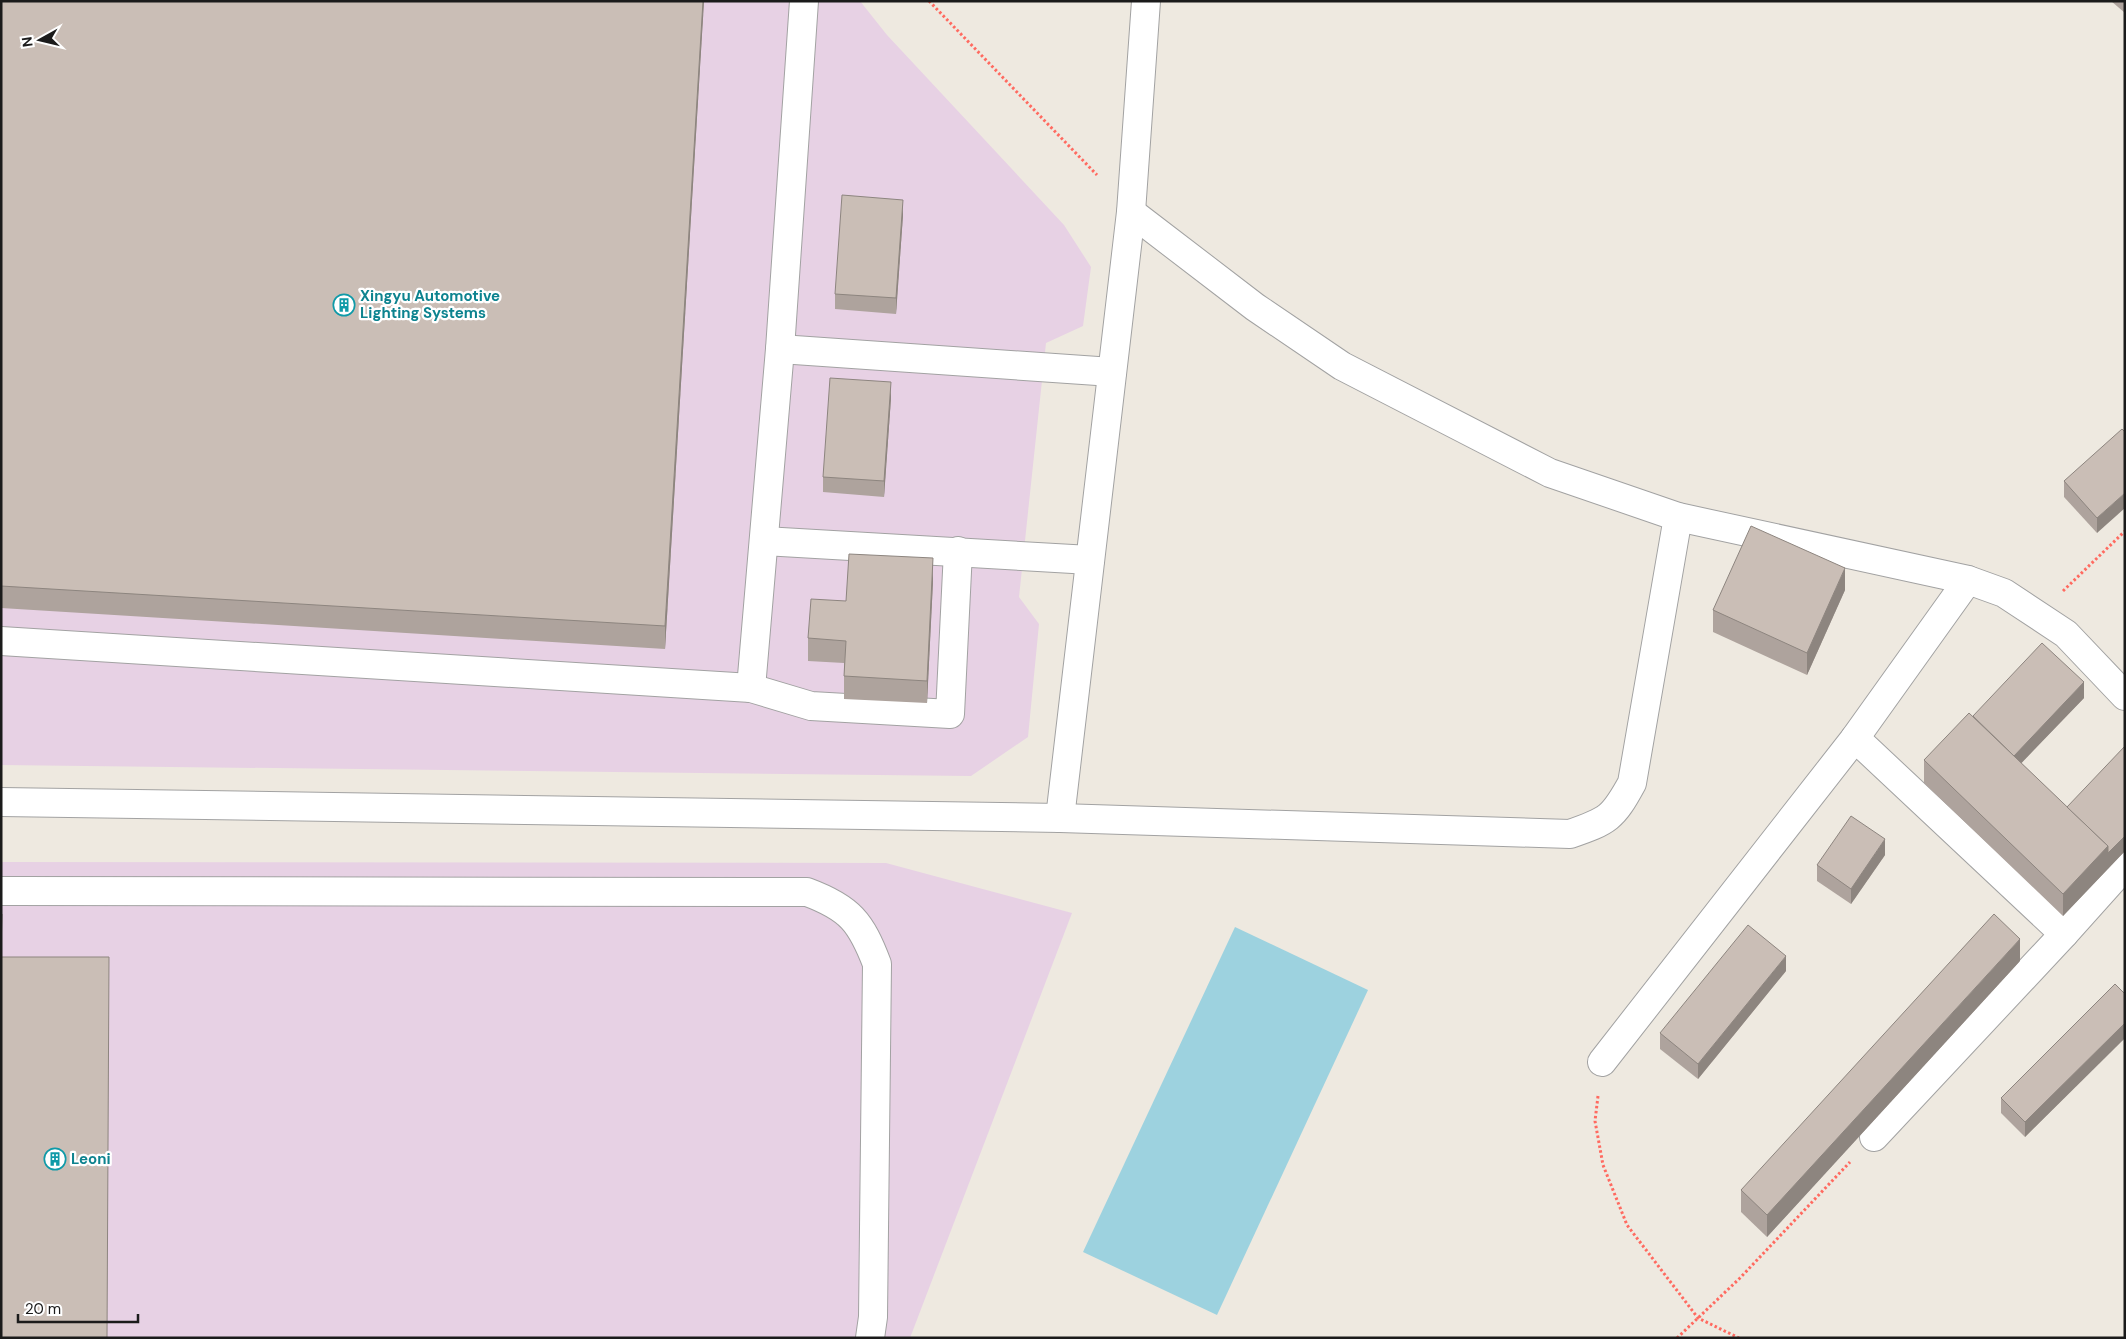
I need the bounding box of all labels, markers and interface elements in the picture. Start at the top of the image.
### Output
north arrow [15,15,65,65]
text: N [18,35,37,48]
place label: Xingyu Automotive Lighting Systems [360,286,500,323]
building icon: Xingyu Automotive Lighting Systems [332,293,356,317]
building icon: Leoni [43,1147,67,1171]
place label: Leoni [71,1149,111,1169]
scale bar [18,1292,138,1324]
text: 20 m [25,1299,61,1319]

